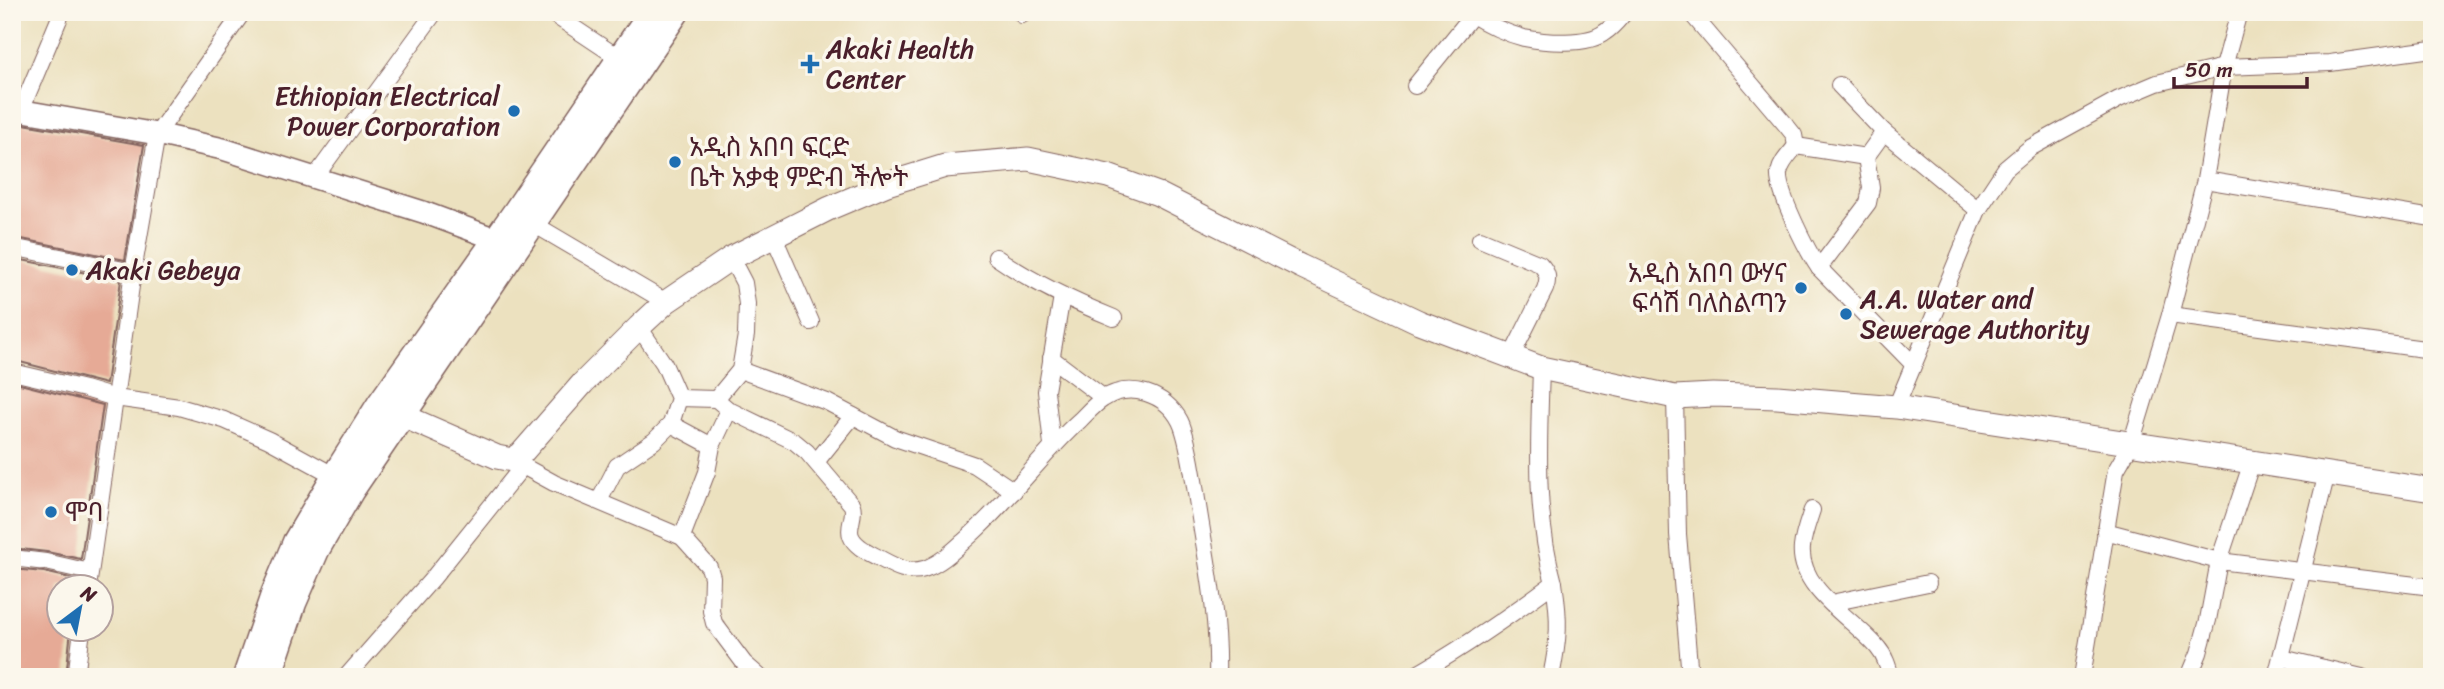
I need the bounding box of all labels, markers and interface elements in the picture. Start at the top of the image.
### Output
place label: Akaki Health Center [825,26,974,102]
scale bar [2174,46,2308,90]
text: 50 m [2185,51,2233,89]
marker: Akaki Health Center [800,54,820,74]
place label: Ethiopian Electrical Power Corporation [275,73,501,149]
marker: Ethiopian Electrical Power Corporation [506,103,522,119]
place label: አዲስ አበባ ፍርድ ቤት አቃቂ ምድብ ችሎት [689,124,909,200]
marker: አዲስ አበባ ፍርድ ቤት አቃቂ ምድብ ችሎት [667,154,683,170]
place label: Akaki Gebeya [85,247,241,293]
place label: አዲስ አበባ ውሃና ፍሳሽ ባለስልጣን [1628,250,1787,326]
marker: Akaki Gebeya [64,262,80,278]
place label: A.A. Water and Sewerage Authority [1859,276,2090,352]
marker: አዲስ አበባ ውሃና ፍሳሽ ባለስልጣን [1793,280,1809,296]
marker: A.A. Water and Sewerage Authority [1838,306,1854,322]
place label: ሞባ [65,489,104,535]
marker: ሞባ [43,504,59,520]
north arrow [46,574,116,644]
text: N [74,576,104,612]

